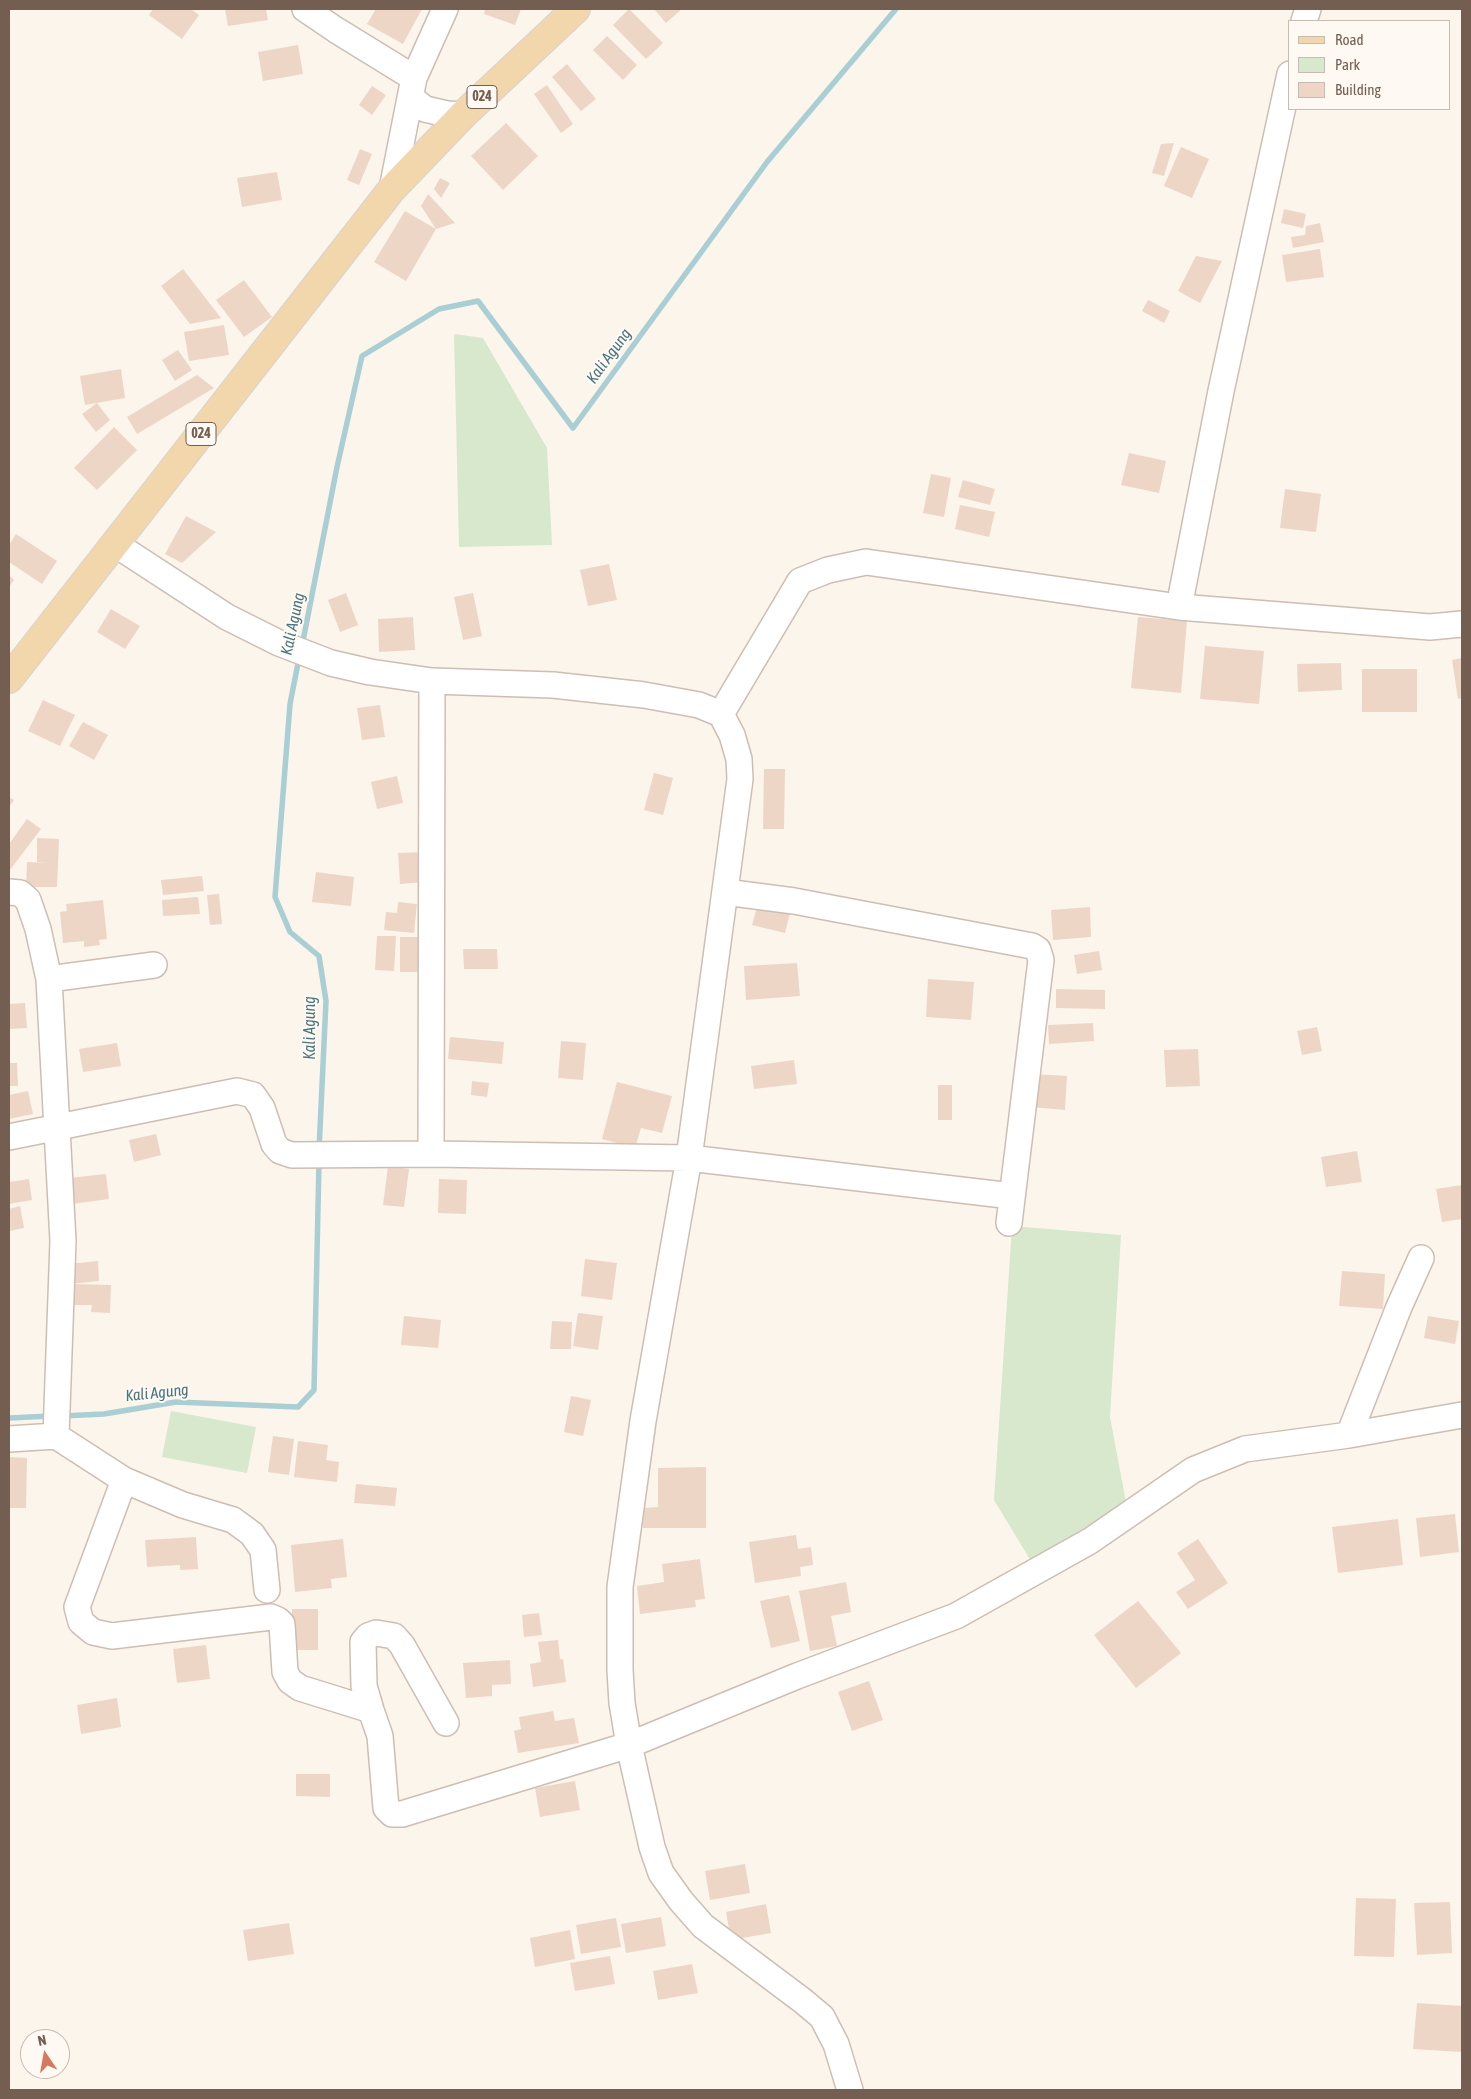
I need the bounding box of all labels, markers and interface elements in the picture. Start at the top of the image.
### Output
legend [1288,20,1451,110]
text: Road [1335,31,1364,48]
text: Park [1335,56,1360,73]
text: Building [1335,81,1381,98]
road number: 024 [467,85,497,108]
water label: Kali Agung [583,325,635,387]
road number: 024 [186,422,216,446]
water label: Kali Agung [277,591,309,657]
water label: Kali Agung [300,996,320,1060]
water label: Kali Agung [124,1380,190,1406]
north arrow [20,2029,70,2079]
text: N [36,2032,48,2049]

